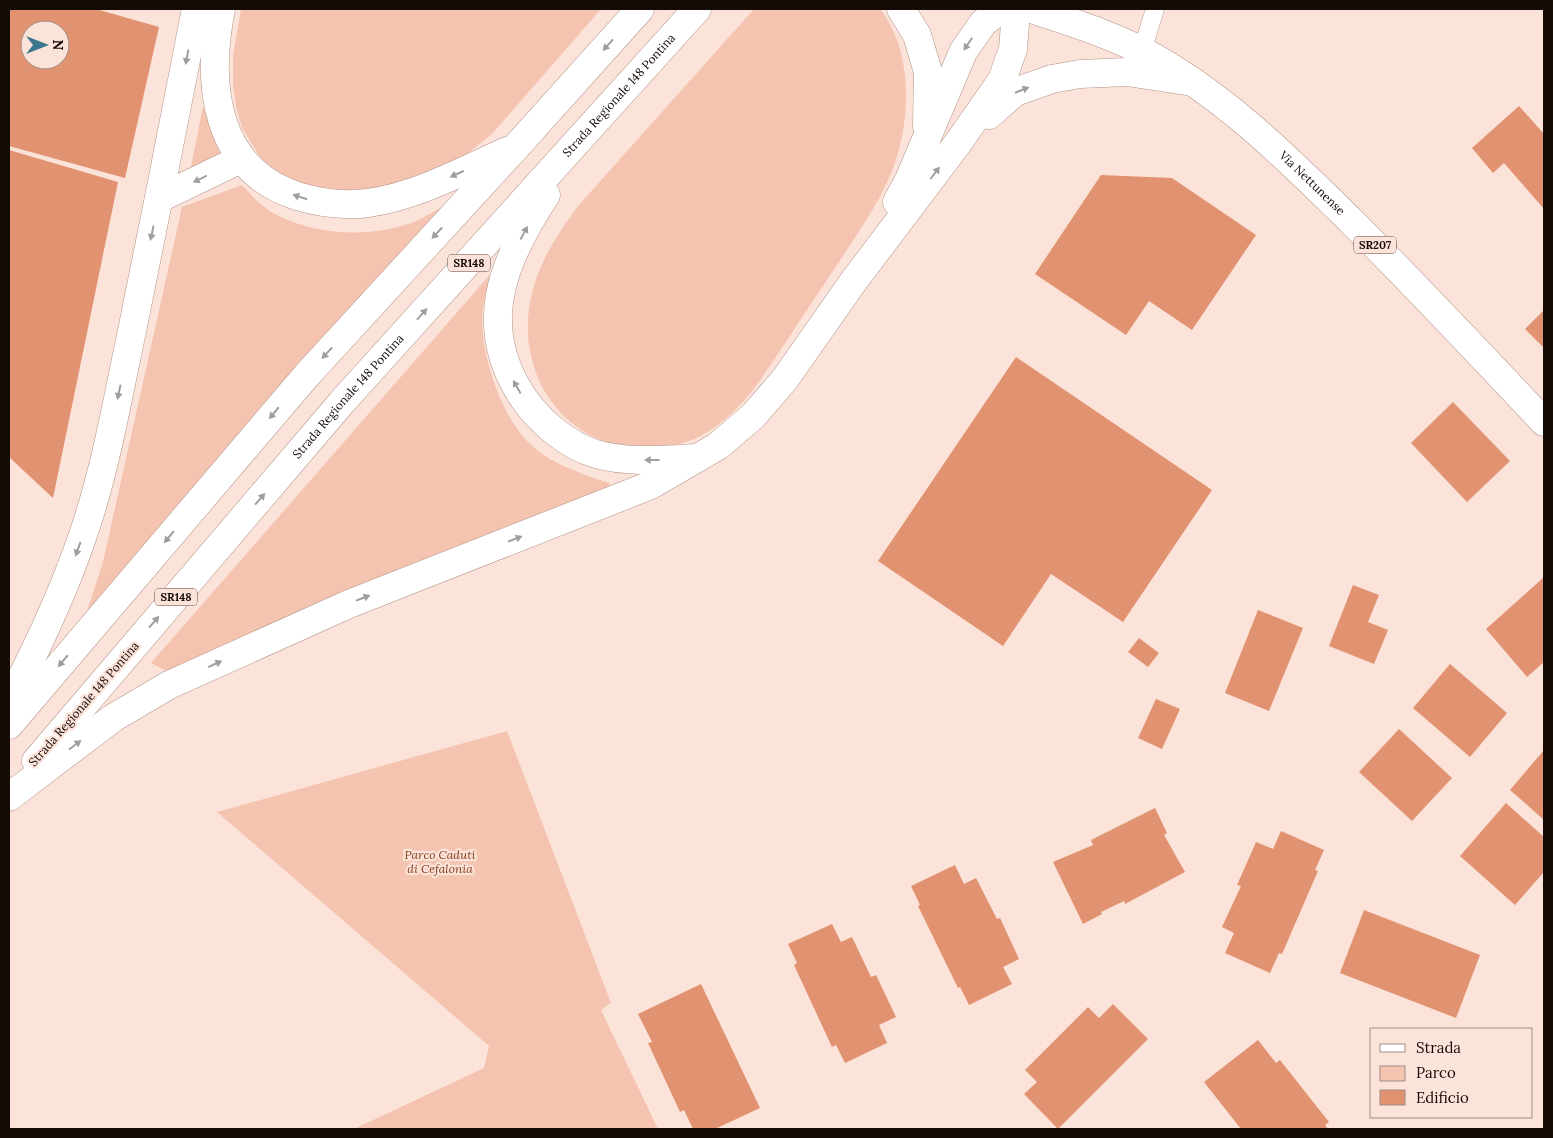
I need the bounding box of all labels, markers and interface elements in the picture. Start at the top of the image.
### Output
north arrow [20,20,70,70]
street label: Strada Regionale 148 Pontina [559,30,678,160]
one-way arrow [964,38,973,51]
one-way arrow [602,39,613,52]
text: N [49,40,67,51]
one-way arrow [183,49,191,64]
one-way arrow [1015,85,1029,93]
street label: Via Nettunense [1276,147,1349,218]
one-way arrow [930,167,941,180]
one-way arrow [450,170,464,178]
one-way arrow [193,174,208,183]
one-way arrow [293,193,308,200]
one-way arrow [148,226,156,242]
one-way arrow [431,227,443,239]
one-way arrow [519,227,528,240]
road number: SR207 [1354,236,1396,254]
road number: SR148 [448,254,490,272]
one-way arrow [416,309,428,321]
street label: Strada Regionale 148 Pontina [289,331,407,461]
one-way arrow [321,347,333,359]
one-way arrow [513,380,522,393]
one-way arrow [115,385,123,400]
one-way arrow [268,407,280,419]
one-way arrow [644,456,660,464]
one-way arrow [254,493,265,506]
one-way arrow [163,530,174,543]
one-way arrow [508,535,523,543]
one-way arrow [74,542,81,557]
road number: SR148 [155,588,197,606]
one-way arrow [356,594,371,601]
one-way arrow [148,617,160,629]
street label: Strada Regionale 148 Pontina [25,638,142,769]
one-way arrow [58,654,69,667]
one-way arrow [208,660,222,668]
one-way arrow [68,740,81,751]
park label: Parco Caduti di Cefalonia [405,847,475,876]
legend [1370,1028,1533,1118]
text: Strada [1416,1038,1461,1057]
text: Parco [1416,1063,1456,1082]
text: Edificio [1416,1088,1469,1107]

